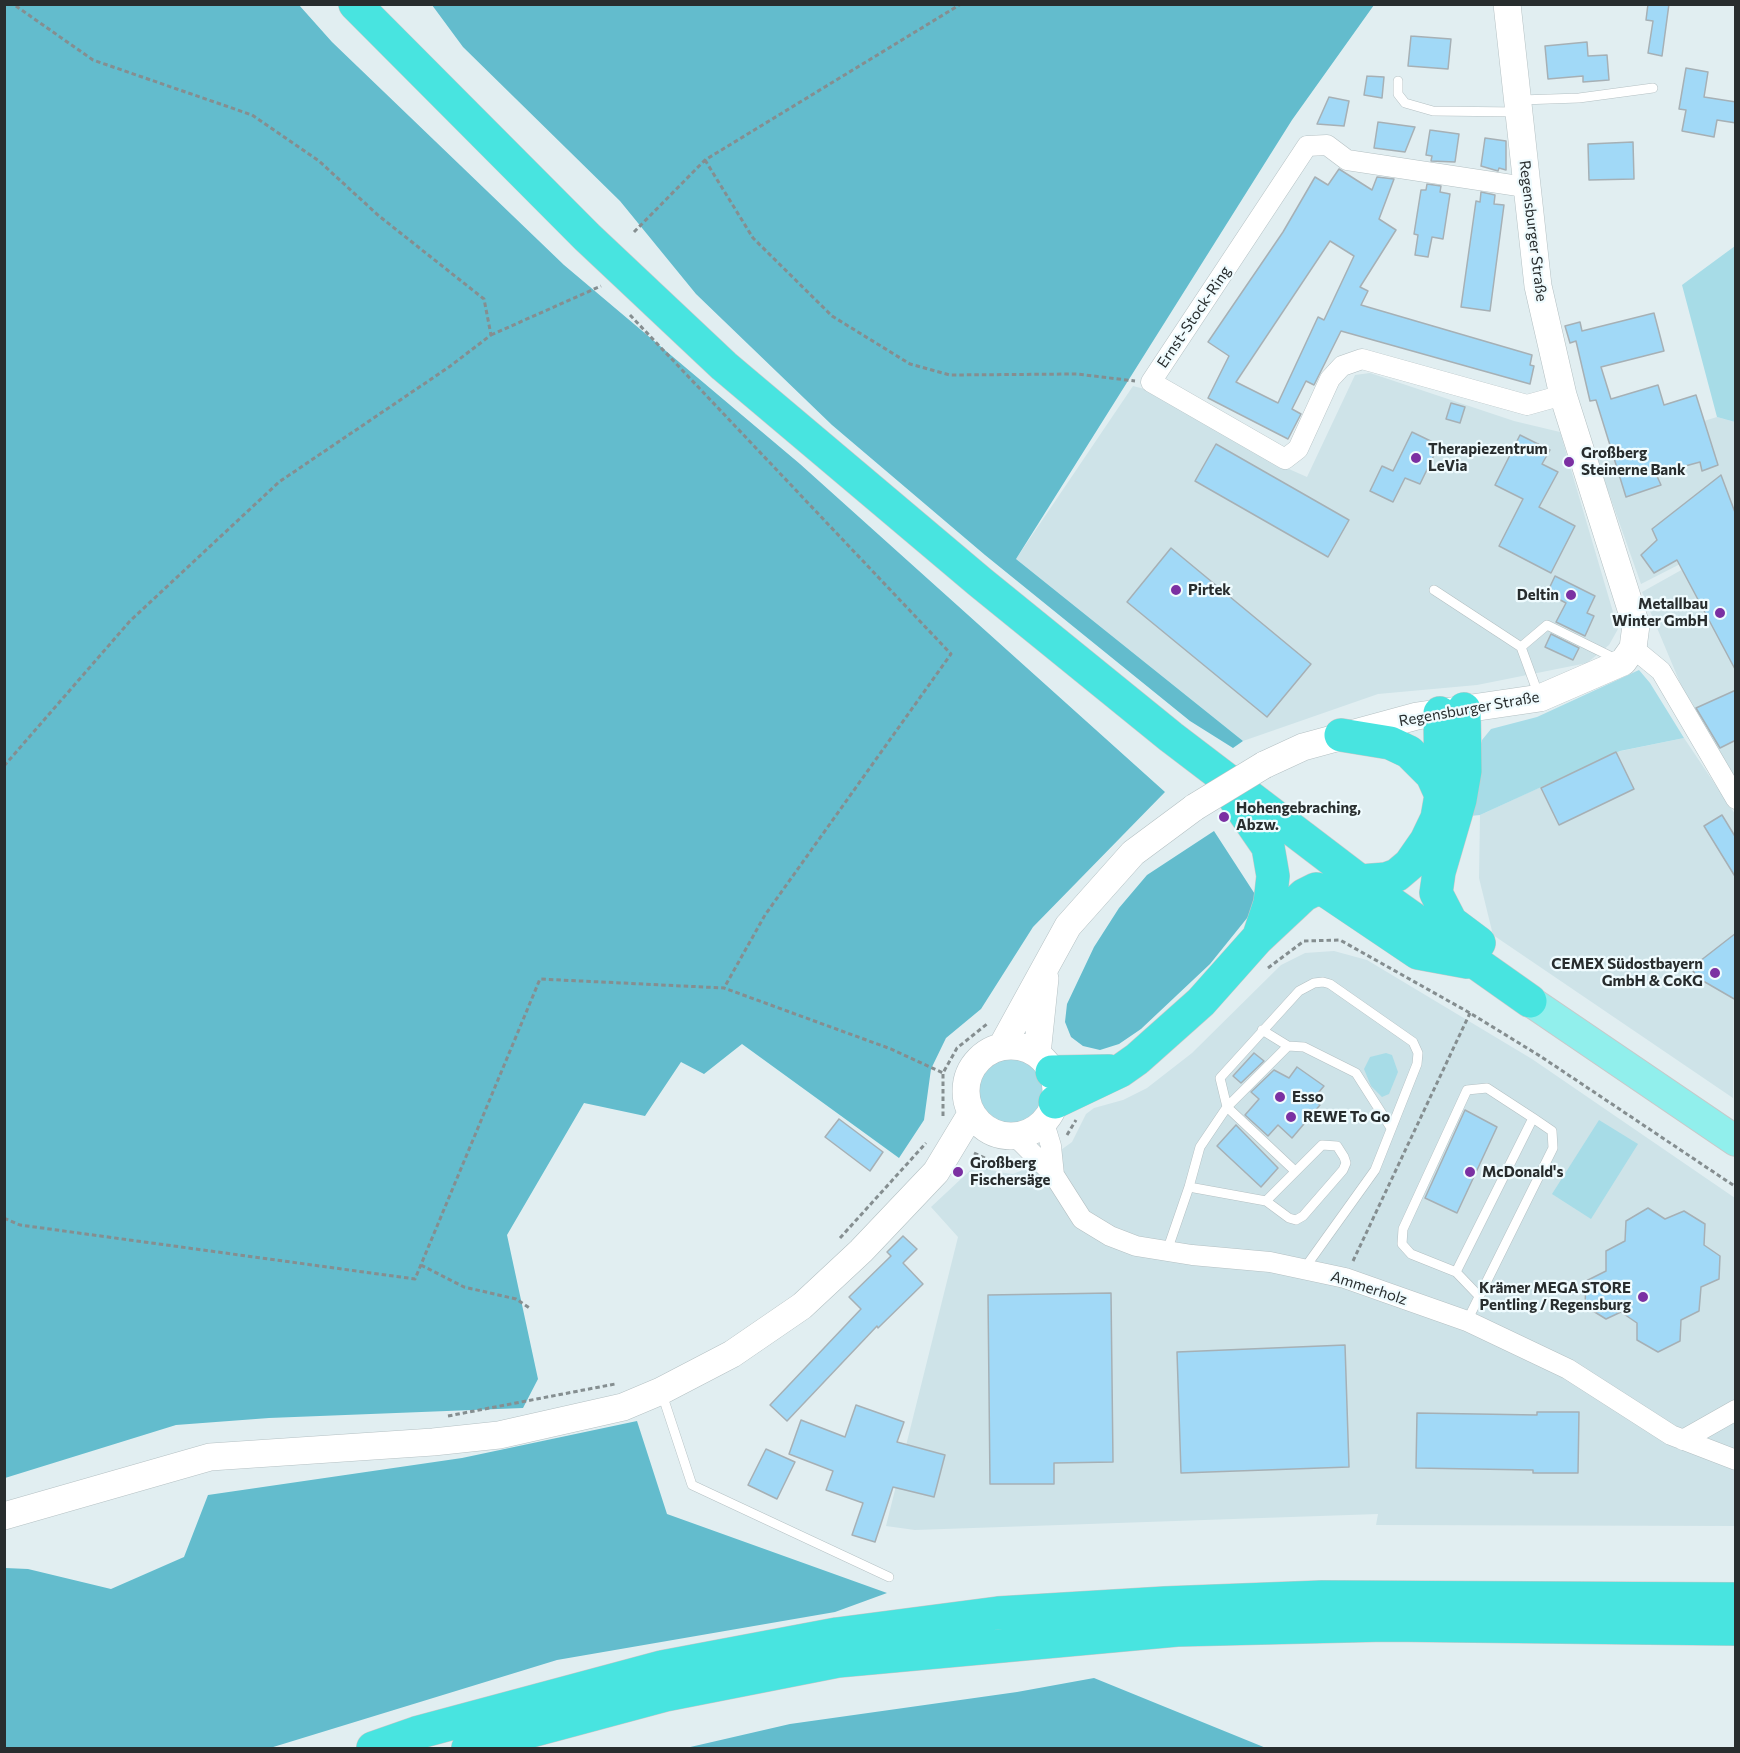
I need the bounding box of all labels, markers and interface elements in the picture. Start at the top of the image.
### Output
street label: Regensburger Straße [1515,159,1551,303]
street label: Ernst-Stock-Ring [1153,263,1235,371]
place label: Therapiezentrum LeVia [1428,440,1548,475]
place label: Großberg Steinerne Bank [1581,444,1686,479]
marker: Therapiezentrum LeVia [1409,451,1423,465]
marker: Großberg Steinerne Bank [1562,455,1576,469]
place label: Pirtek [1188,581,1231,599]
marker: Pirtek [1169,583,1183,597]
place label: Deltin [1517,586,1559,604]
marker: Deltin [1564,588,1578,602]
place label: Metallbau Winter GmbH [1612,595,1708,630]
marker: Metallbau Winter GmbH [1713,606,1727,620]
street label: Regensburger Straße [1397,688,1541,730]
place label: Hohengebraching, Abzw. [1236,799,1361,834]
marker: Hohengebraching, Abzw. [1217,810,1231,824]
place label: CEMEX Südostbayern GmbH & CoKG [1551,955,1703,990]
marker: CEMEX Südostbayern GmbH & CoKG [1708,966,1722,980]
place label: Esso [1292,1088,1324,1106]
marker: Esso [1273,1090,1287,1104]
place label: REWE To Go [1303,1108,1390,1126]
marker: REWE To Go [1284,1110,1298,1124]
place label: Großberg Fischersäge [970,1154,1050,1189]
place label: McDonald's [1482,1163,1563,1181]
marker: Großberg Fischersäge [951,1165,965,1179]
marker: McDonald's [1463,1165,1477,1179]
street label: Ammerholz [1329,1267,1409,1309]
place label: Krämer MEGA STORE Pentling / Regensburg [1479,1279,1631,1314]
marker: Krämer MEGA STORE Pentling / Regensburg [1636,1290,1650,1304]

